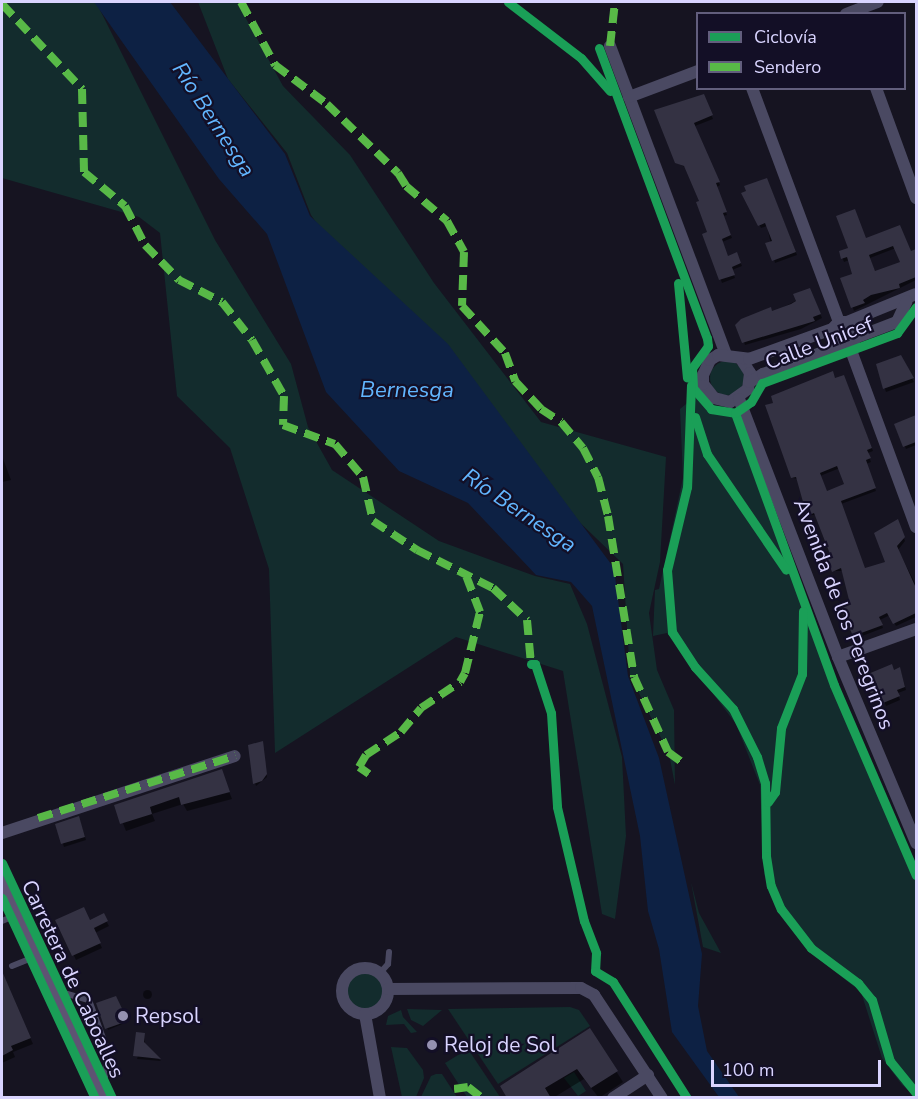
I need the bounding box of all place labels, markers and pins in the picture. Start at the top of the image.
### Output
place label: Repsol [135,1003,200,1029]
marker: Repsol [116,1009,130,1023]
place label: Reloj de Sol [444,1032,557,1058]
marker: Reloj de Sol [425,1038,439,1052]

